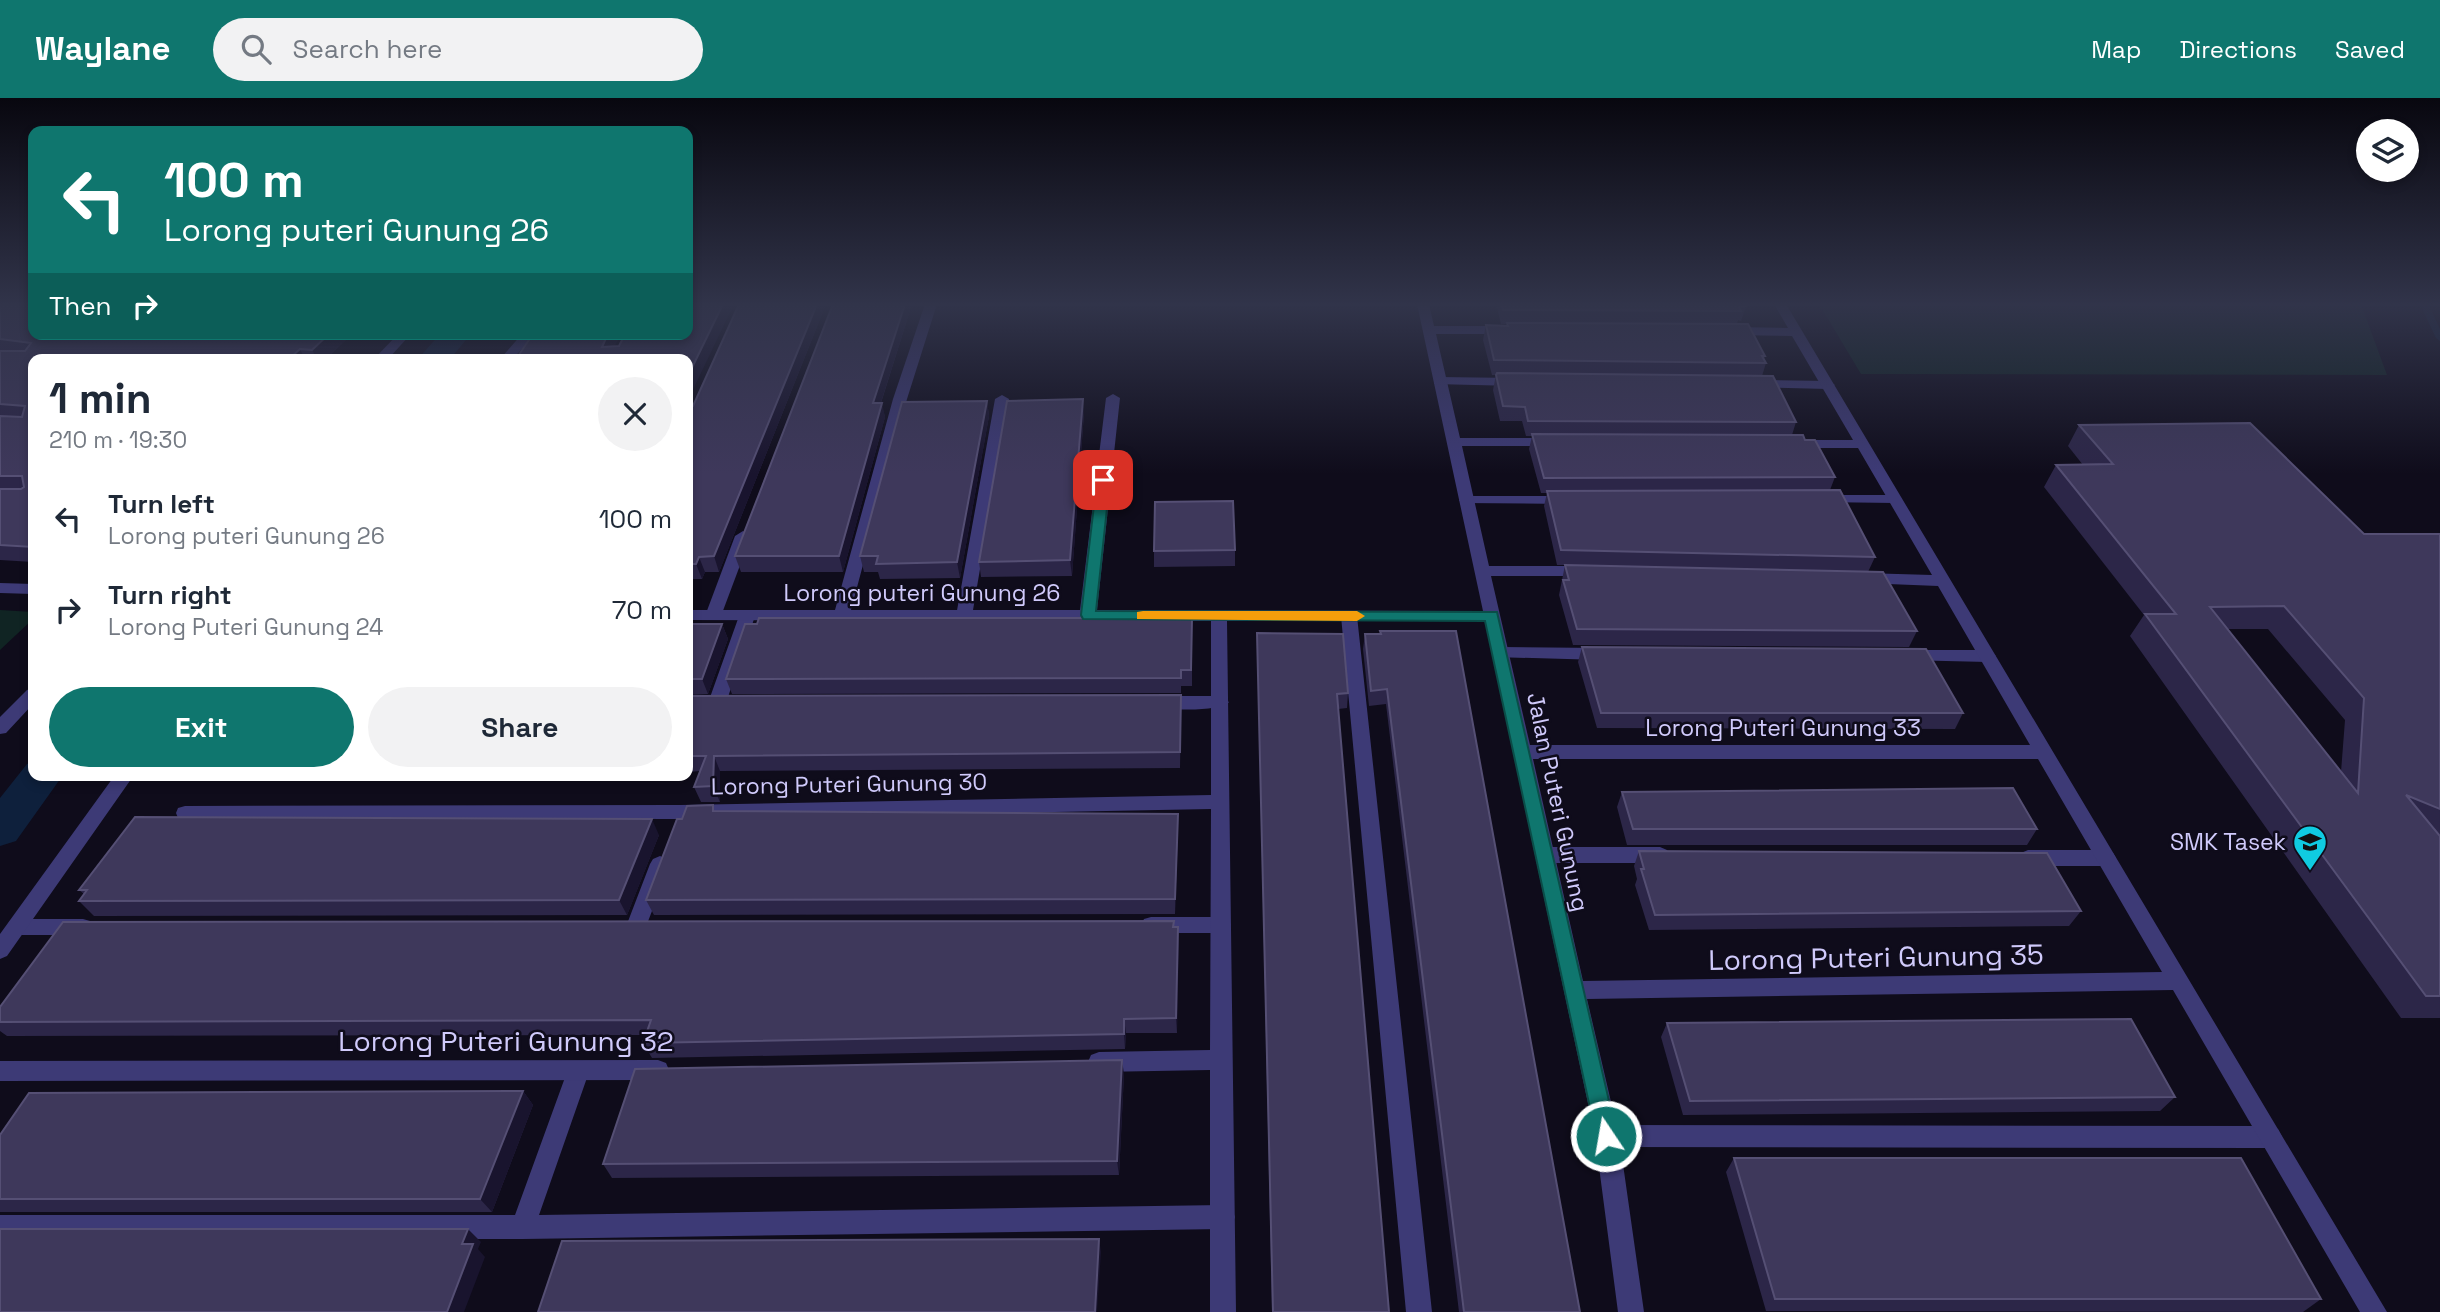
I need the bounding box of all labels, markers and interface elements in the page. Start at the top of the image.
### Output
search box [213,18,703,81]
text: Waylane [35,28,171,70]
icon: search [237,30,275,68]
text: Search here [293,32,442,66]
text: Map [2091,34,2141,65]
text: Directions [2179,34,2297,65]
text: Saved [2335,34,2405,65]
map controls [2356,119,2419,182]
button: layers [2356,119,2419,182]
text: 100 m [164,149,304,211]
icon: left [49,154,140,245]
text: Lorong puteri Gunung 26 [164,210,549,250]
icon: right [126,287,164,325]
text: Then [49,289,112,323]
text: 1 min [49,372,152,425]
button: close [598,377,672,451]
text: 210 m · 19:30 [49,425,187,455]
pin [1073,450,1133,510]
icon: arrive [1084,461,1122,499]
text: Turn left [108,487,215,521]
icon: left [49,500,87,538]
text: 100 m [599,502,672,536]
text: Lorong puteri Gunung 26 [108,521,385,551]
text: Turn right [108,578,232,612]
street label: Lorong puteri Gunung 26 [784,578,1060,608]
icon: right [49,591,87,629]
text: 70 m [612,593,672,627]
text: Lorong Puteri Gunung 24 [108,612,383,642]
button: Exit [49,687,354,767]
button: Share [368,687,672,767]
street label: Jalan Puteri Gunung [1520,690,1596,914]
street label: Lorong Puteri Gunung 33 [1645,713,1921,743]
street label: Lorong Puteri Gunung 30 [711,767,987,801]
school or university icon: SMK Tasek [2291,823,2329,872]
place label: SMK Tasek [2170,827,2286,857]
street label: Lorong Puteri Gunung 35 [1708,936,2044,978]
street label: Lorong Puteri Gunung 32 [338,1023,674,1059]
position arrow [1569,1099,1643,1173]

